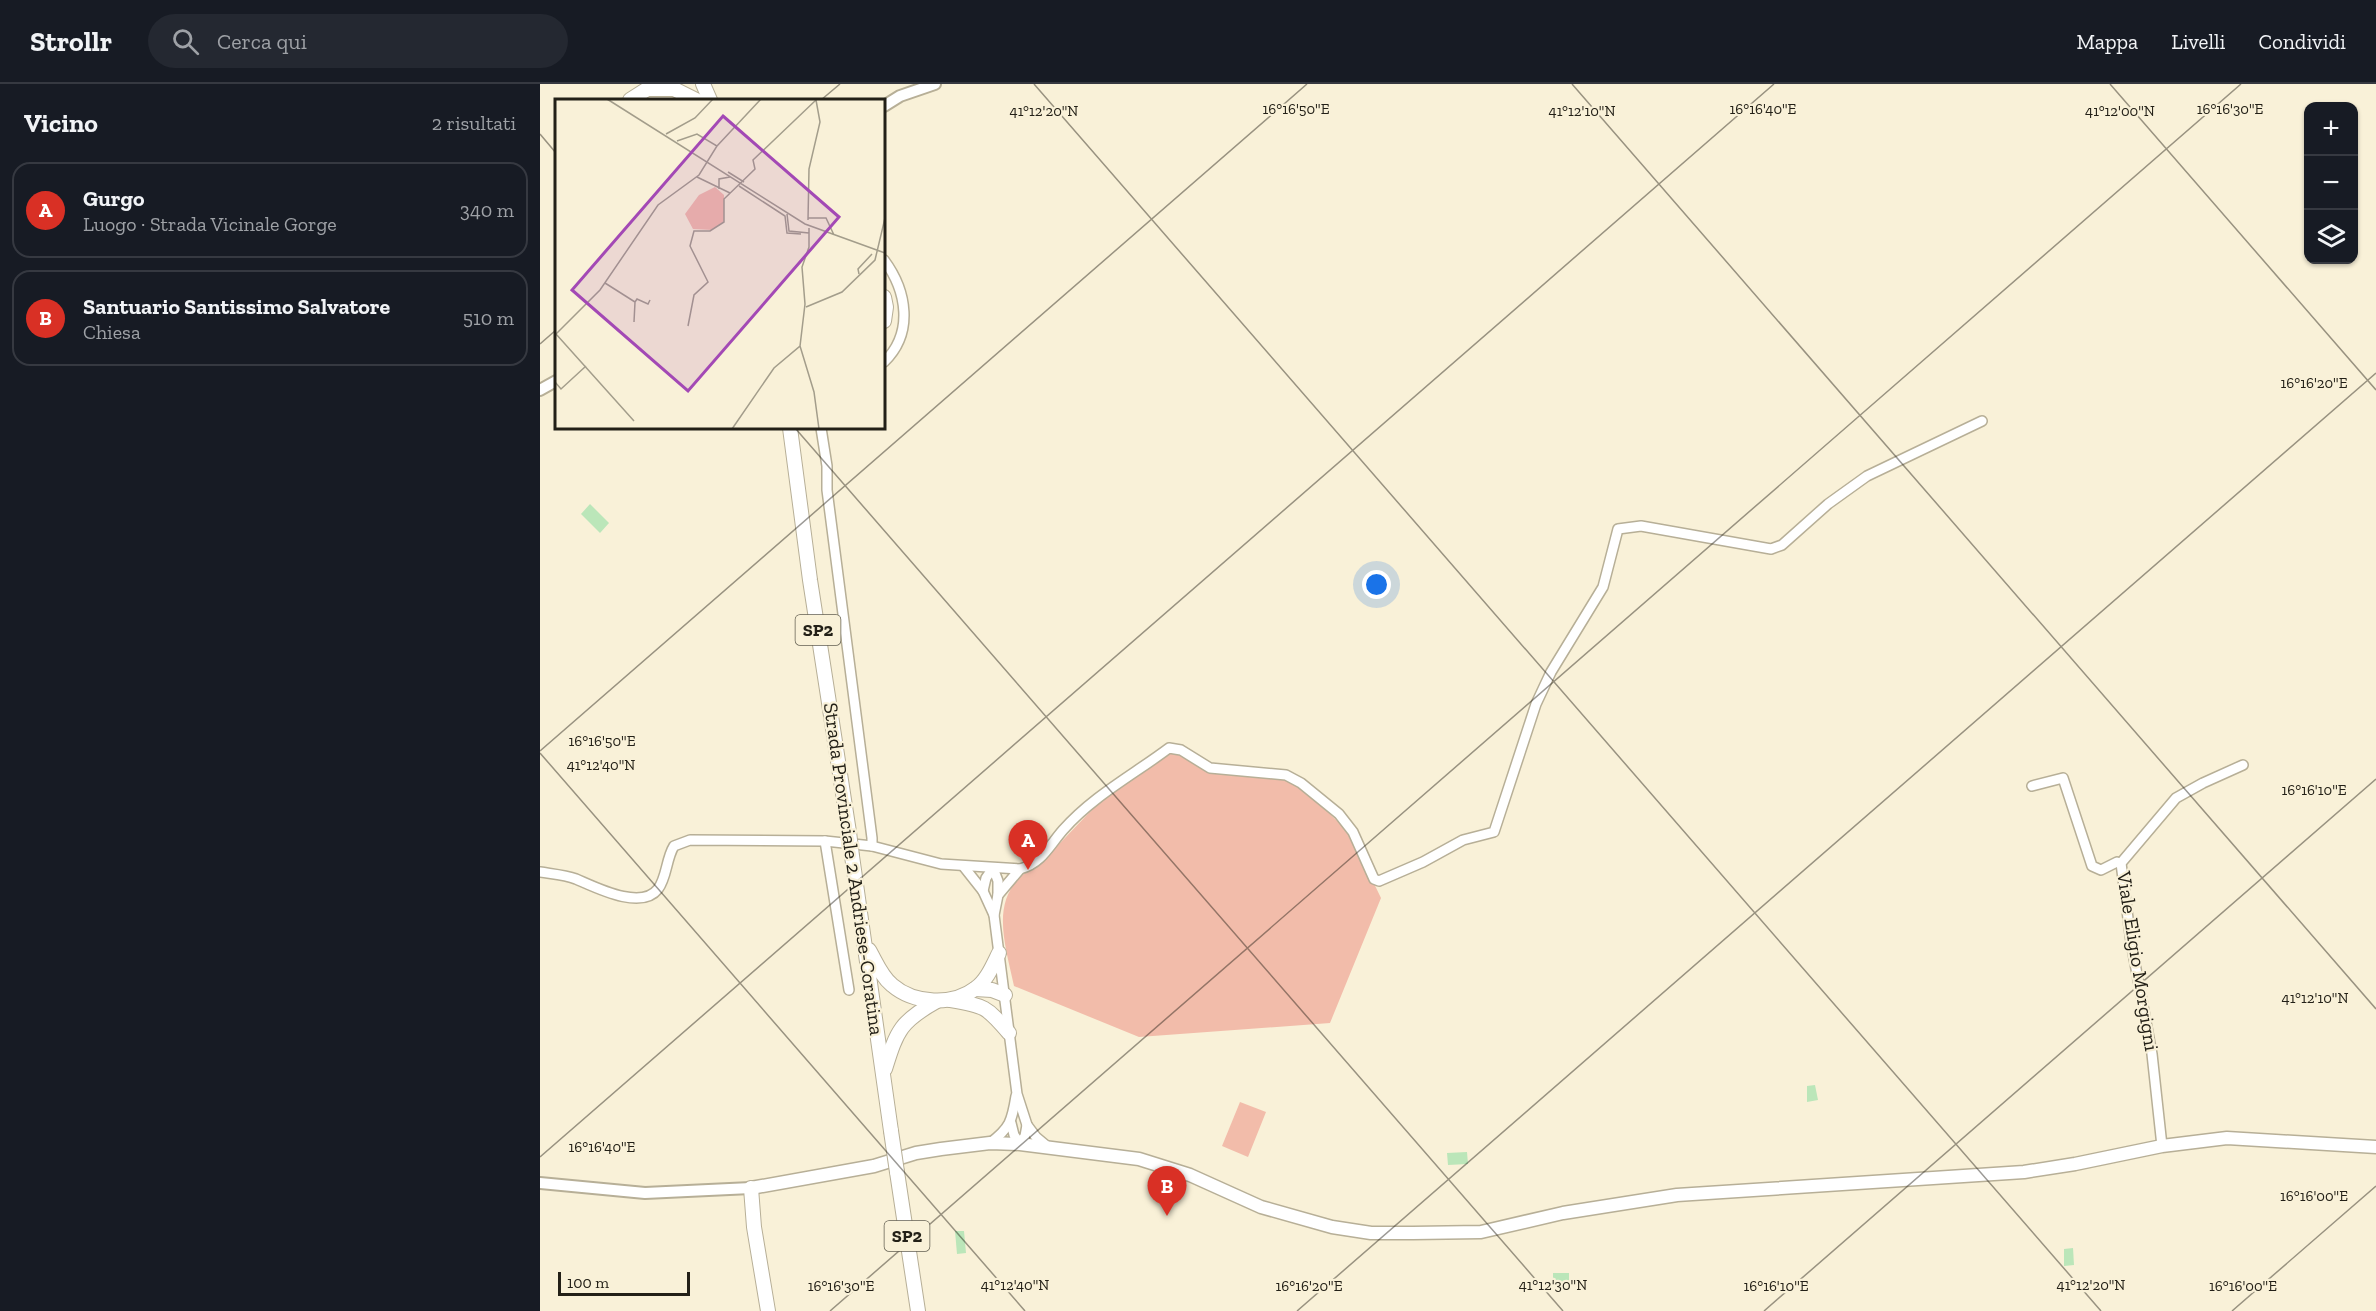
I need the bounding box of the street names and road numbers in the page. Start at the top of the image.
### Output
road number: SP2 [796,615,840,645]
street label: Strada Provinciale 2 Andriese-Coratina [819,701,889,1037]
street label: Viale Eligio Morgigni [2112,868,2164,1053]
road number: SP2 [884,1221,929,1251]

